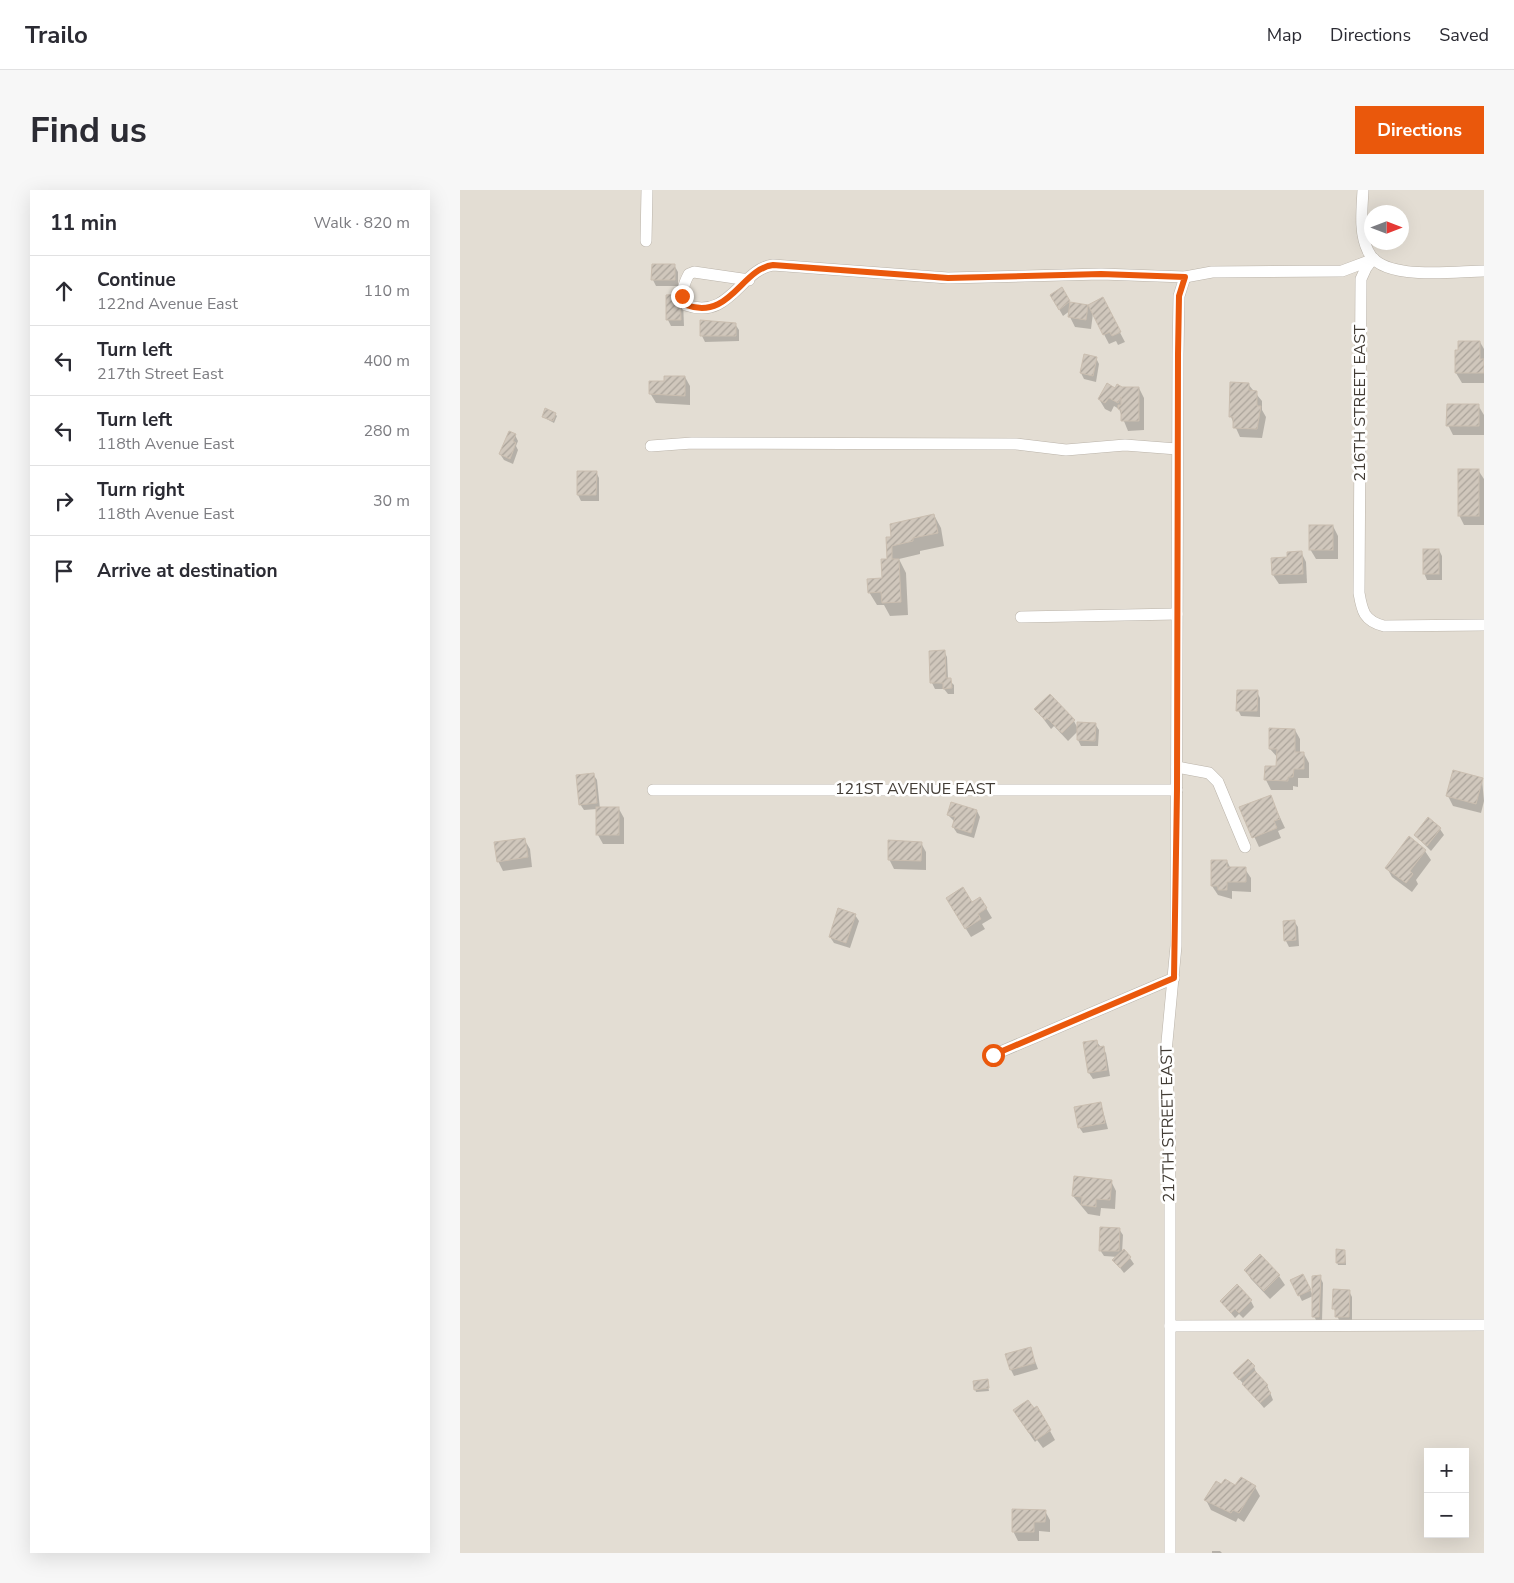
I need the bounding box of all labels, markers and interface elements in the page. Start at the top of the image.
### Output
text: Trailo [25,19,88,51]
text: Map [1267,23,1302,47]
text: Directions [1330,23,1411,47]
text: Saved [1439,23,1489,47]
button: Directions [1355,106,1484,154]
text: Find us [30,107,147,154]
north arrow [1364,205,1409,250]
text: 11 min [50,209,117,237]
text: Walk · 820 m [314,212,410,234]
text: Continue [97,267,176,293]
icon: ahead [50,277,78,305]
text: 110 m [363,280,410,302]
route end [671,285,694,308]
text: 122nd Avenue East [97,293,238,315]
street label: 216TH STREET EAST [1349,324,1371,481]
text: Turn left [97,337,172,363]
icon: left [50,347,78,375]
text: 400 m [363,350,410,372]
text: 217th Street East [97,363,223,385]
text: Turn left [97,407,172,433]
icon: left [50,417,78,445]
text: 280 m [363,420,410,442]
text: 118th Avenue East [97,433,234,455]
text: Turn right [97,477,184,503]
icon: right [50,487,78,515]
text: 30 m [373,490,410,512]
text: 118th Avenue East [97,503,234,525]
icon: arrive [50,557,78,585]
text: Arrive at destination [97,558,278,584]
street label: 121ST AVENUE EAST [835,778,995,800]
route start [982,1044,1005,1067]
street label: 217TH STREET EAST [1156,1045,1180,1203]
map controls [1424,1448,1469,1538]
button: + [1424,1448,1469,1493]
button: − [1424,1493,1469,1538]

